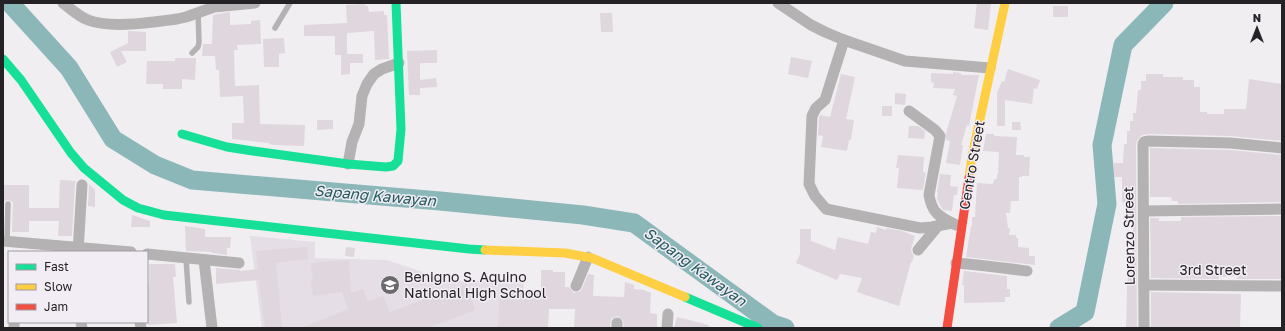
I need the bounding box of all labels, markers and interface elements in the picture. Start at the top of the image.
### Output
north arrow [1237,8,1277,48]
text: N [1253,11,1261,24]
street label: Centro Street [955,119,988,211]
water label: Sapang Kawayan [313,181,437,210]
street label: Lorenzo Street [1119,186,1138,286]
water label: Sapang Kawayan [640,223,751,311]
legend [8,251,148,323]
text: Fast [44,259,69,274]
street label: 3rd Street [1179,261,1247,278]
place label: Benigno S. Aquino National High School [404,268,546,301]
school or university icon: Benigno S. Aquino National High School [379,274,401,296]
text: Slow [44,279,72,294]
text: Jam [44,299,68,314]

